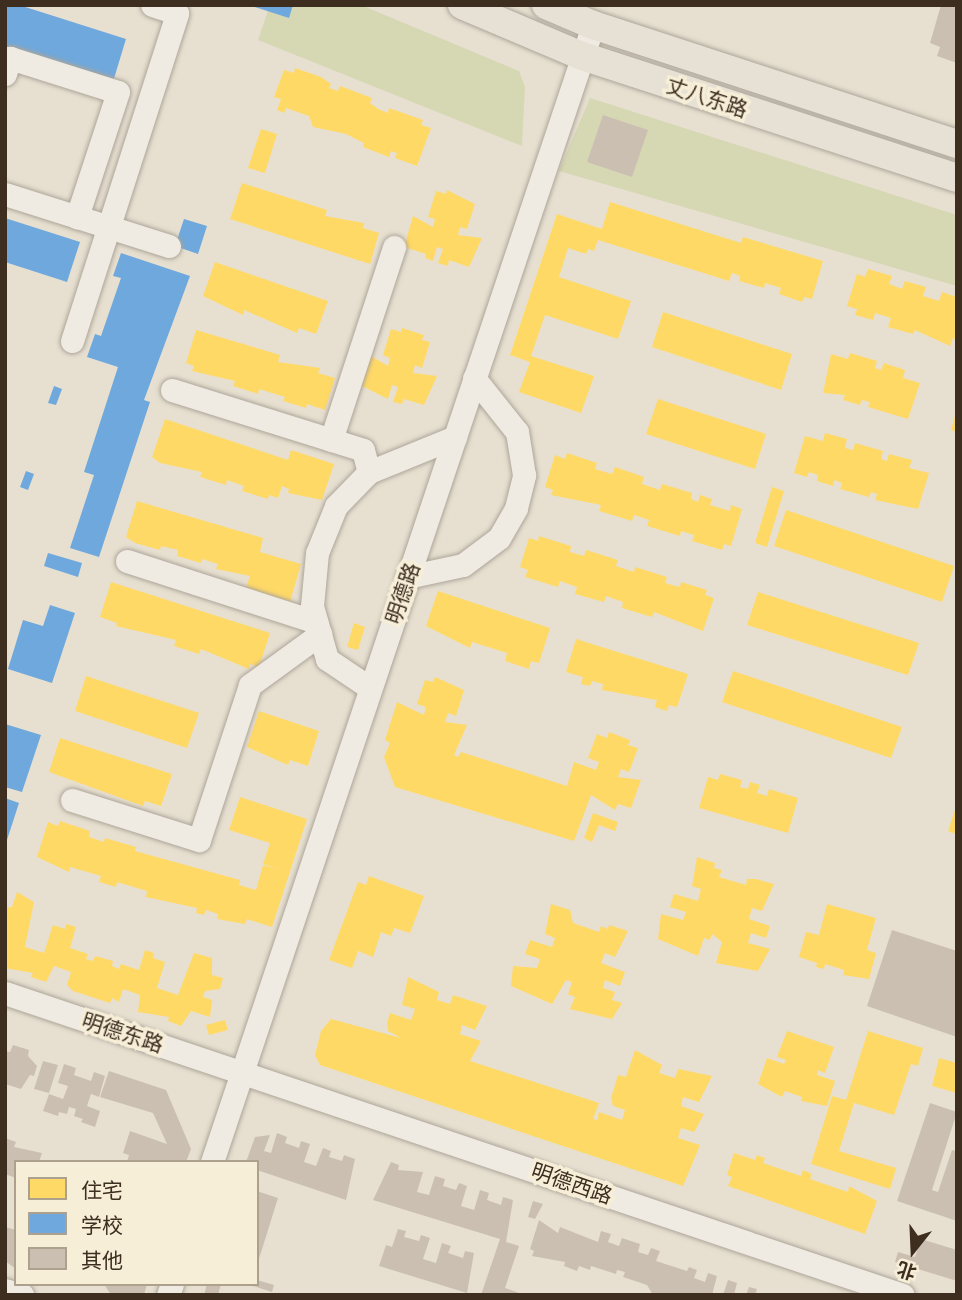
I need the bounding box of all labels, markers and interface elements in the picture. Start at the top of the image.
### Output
street label: 丈八东路 [663,72,751,122]
street label: 明德路 [380,559,424,627]
street label: 明德东路 [79,1007,167,1057]
street label: 明德西路 [528,1157,616,1209]
legend [14,1160,259,1286]
text: 住宅 [81,1176,123,1204]
text: 学校 [81,1211,123,1239]
north arrow [878,1216,948,1286]
text: 其他 [81,1246,123,1274]
text: 北 [893,1257,919,1286]

